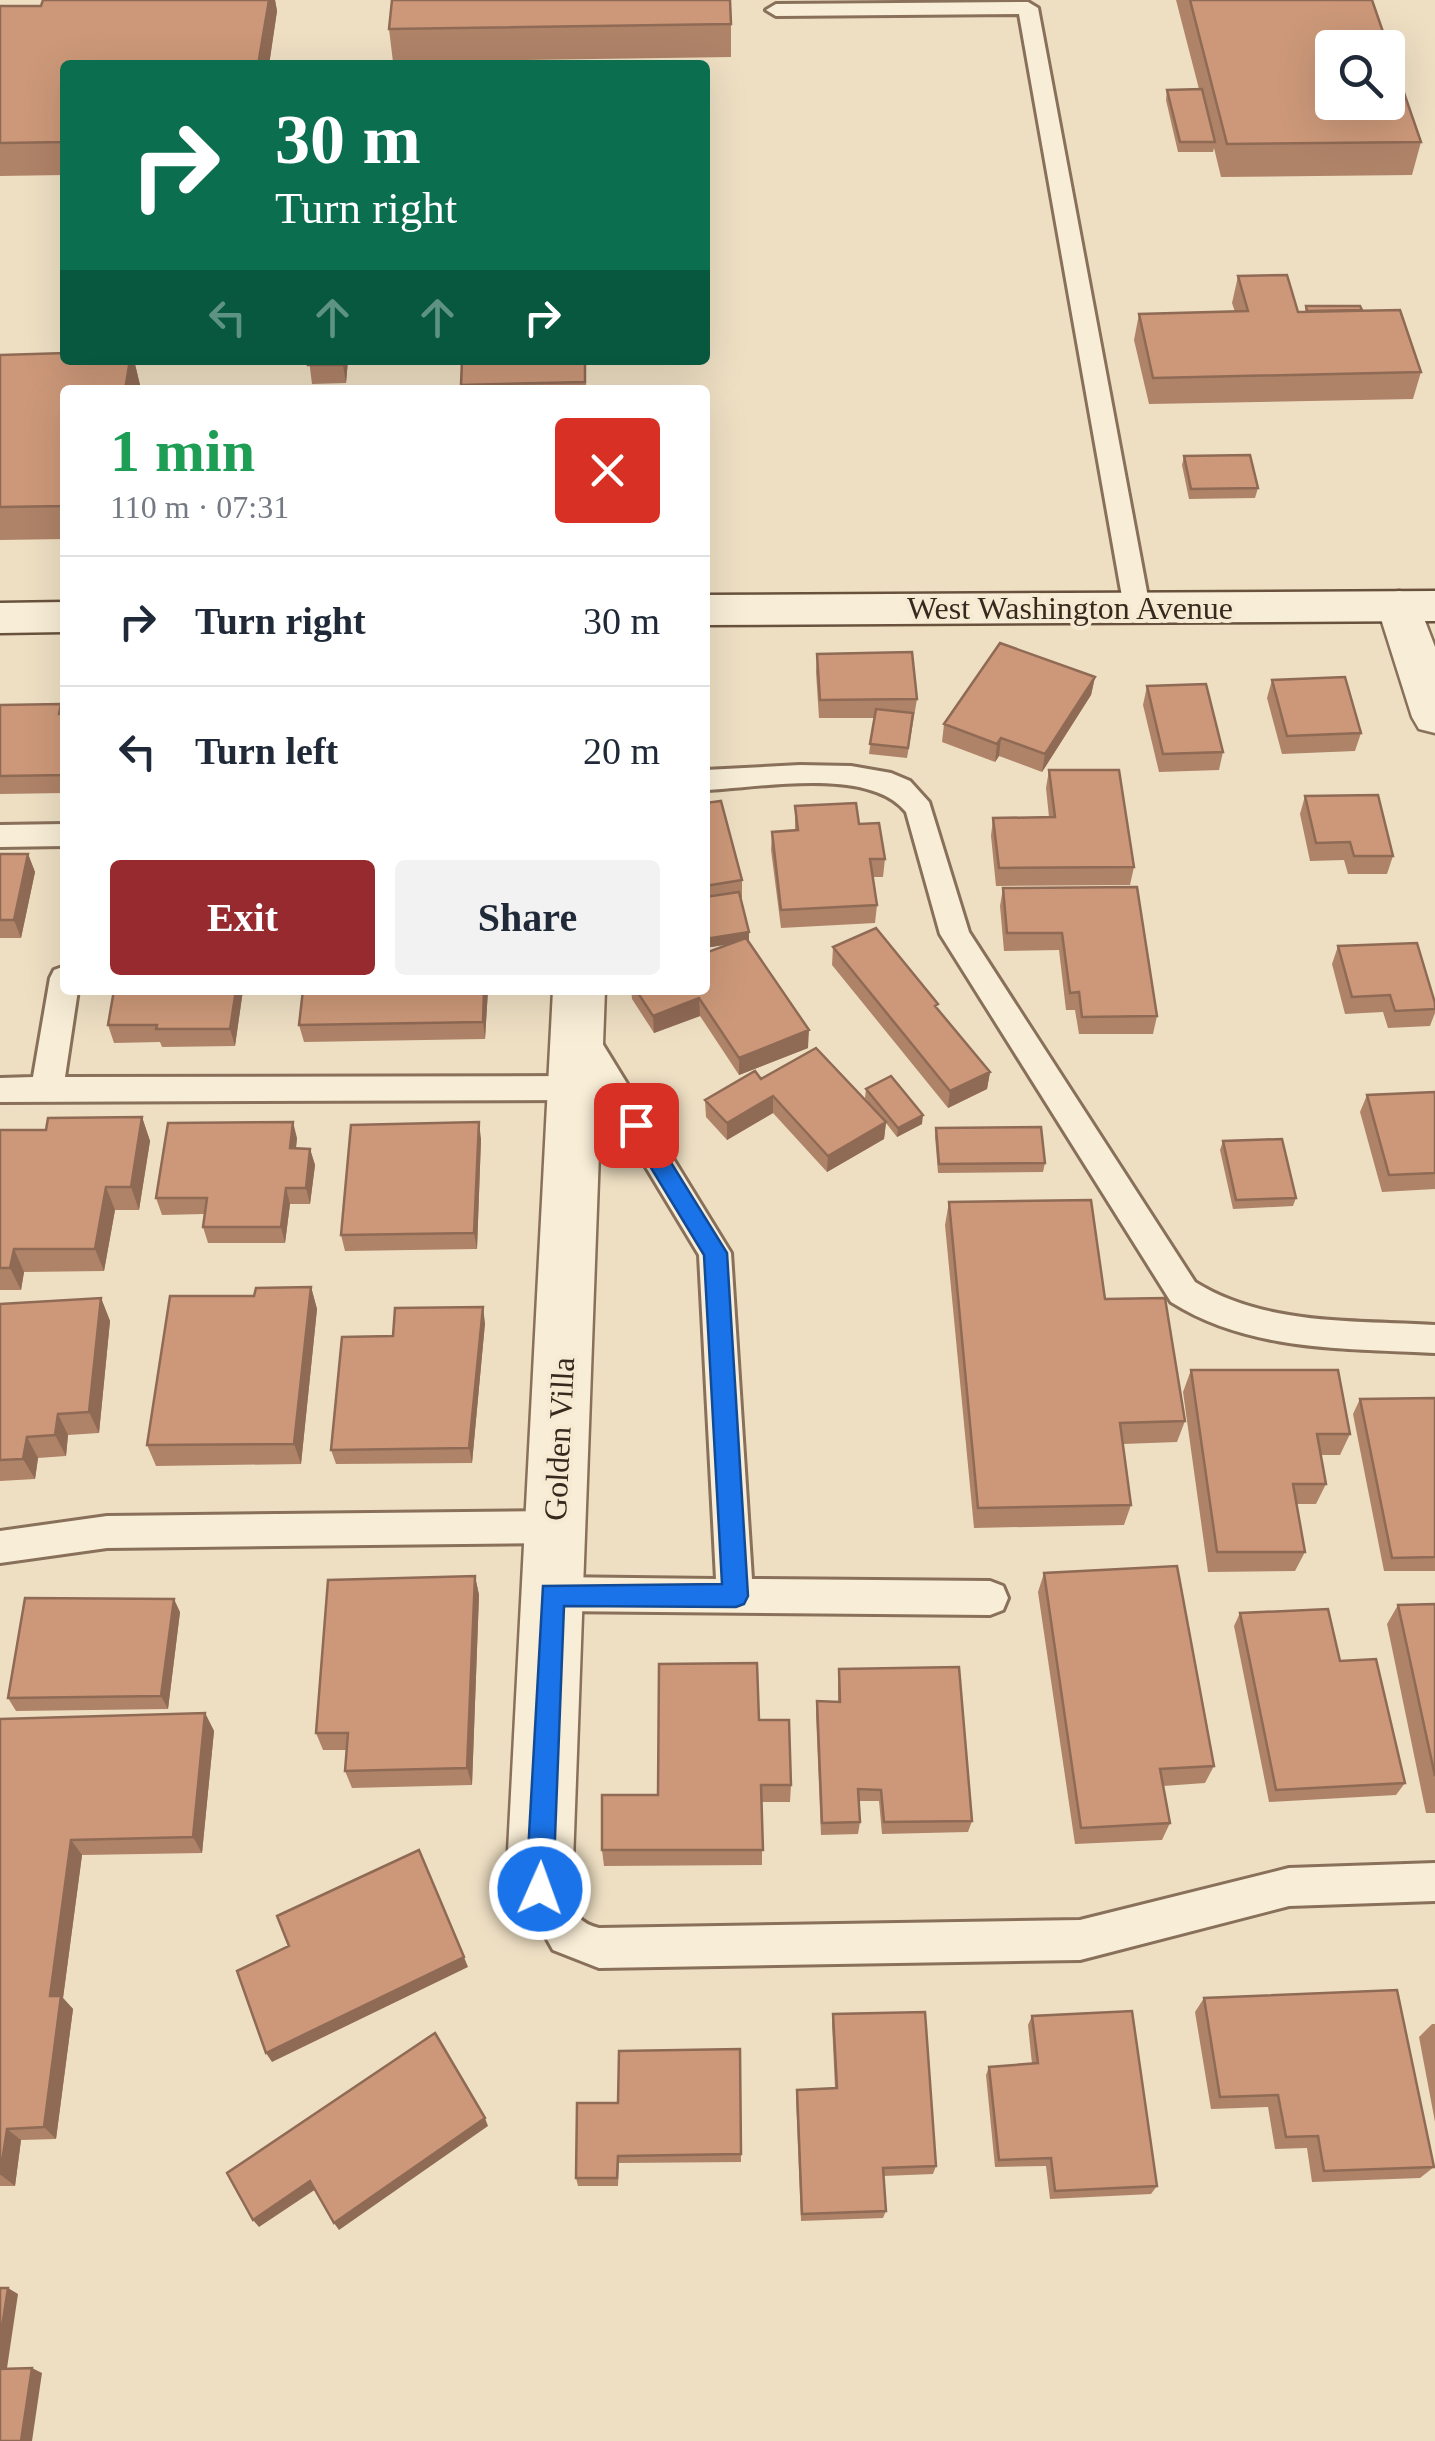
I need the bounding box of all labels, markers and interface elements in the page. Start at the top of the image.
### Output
map controls [1315,30,1405,120]
button: search [1315,30,1405,120]
icon: right [110,100,240,230]
text: 30 m [275,101,421,178]
text: Turn right [275,183,457,233]
icon: left [200,290,255,345]
icon: ahead [305,290,360,345]
icon: ahead [410,290,465,345]
icon: right [515,290,570,345]
text: 1 min [110,418,255,484]
button: close [555,418,660,523]
text: 110 m · 07:31 [110,489,289,525]
street label: West Washington Avenue [907,590,1233,626]
icon: right [110,594,165,649]
text: Turn right [195,600,366,642]
text: 30 m [583,600,660,642]
icon: left [110,724,165,779]
text: Turn left [195,730,338,772]
text: 20 m [583,730,660,772]
button: Exit [110,860,375,975]
button: Share [395,860,660,975]
pin [594,1083,679,1168]
icon: arrive [609,1098,664,1153]
street label: Golden Villa [537,1356,581,1522]
position arrow [488,1837,592,1941]

